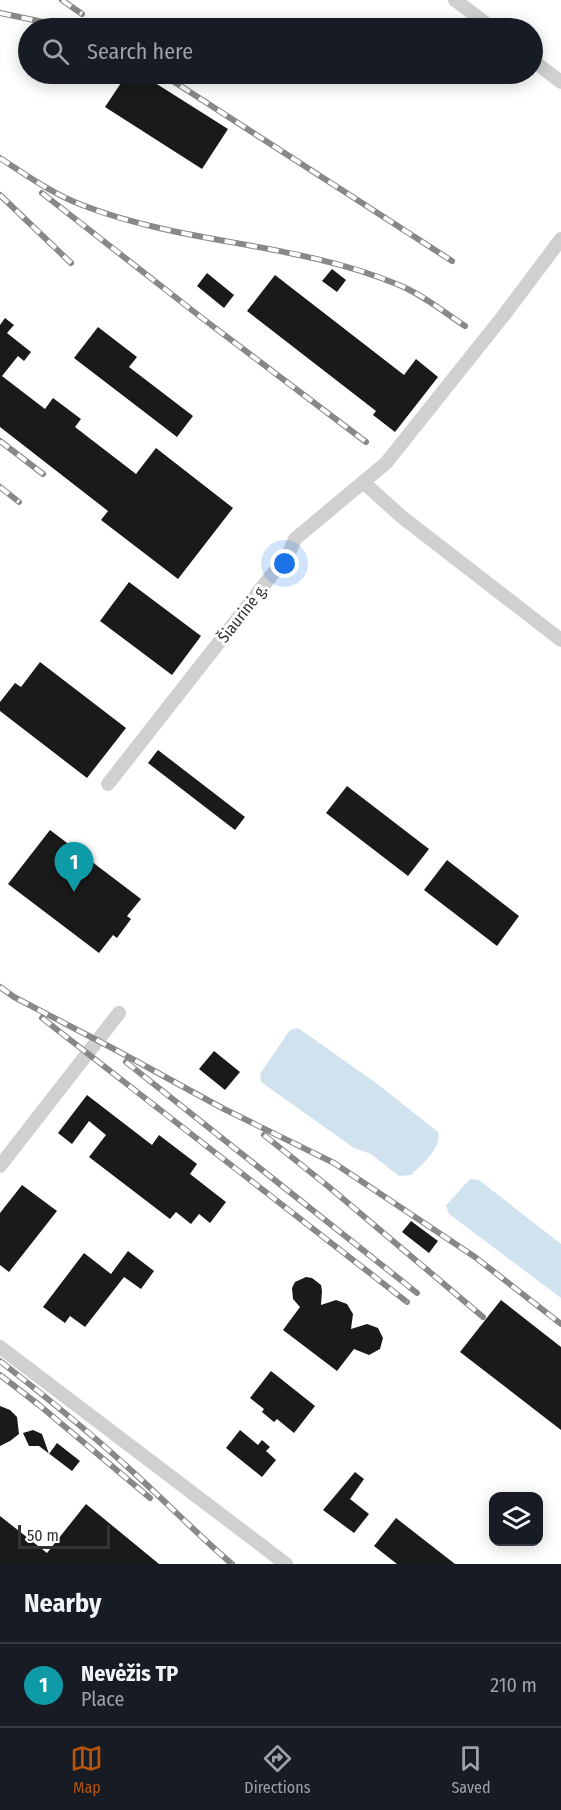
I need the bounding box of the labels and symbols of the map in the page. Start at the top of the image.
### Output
your location [270,549,299,578]
street label: Šiaurinė g. [213,580,271,646]
pin: 1 [54,842,94,892]
scale bar [18,1522,110,1550]

